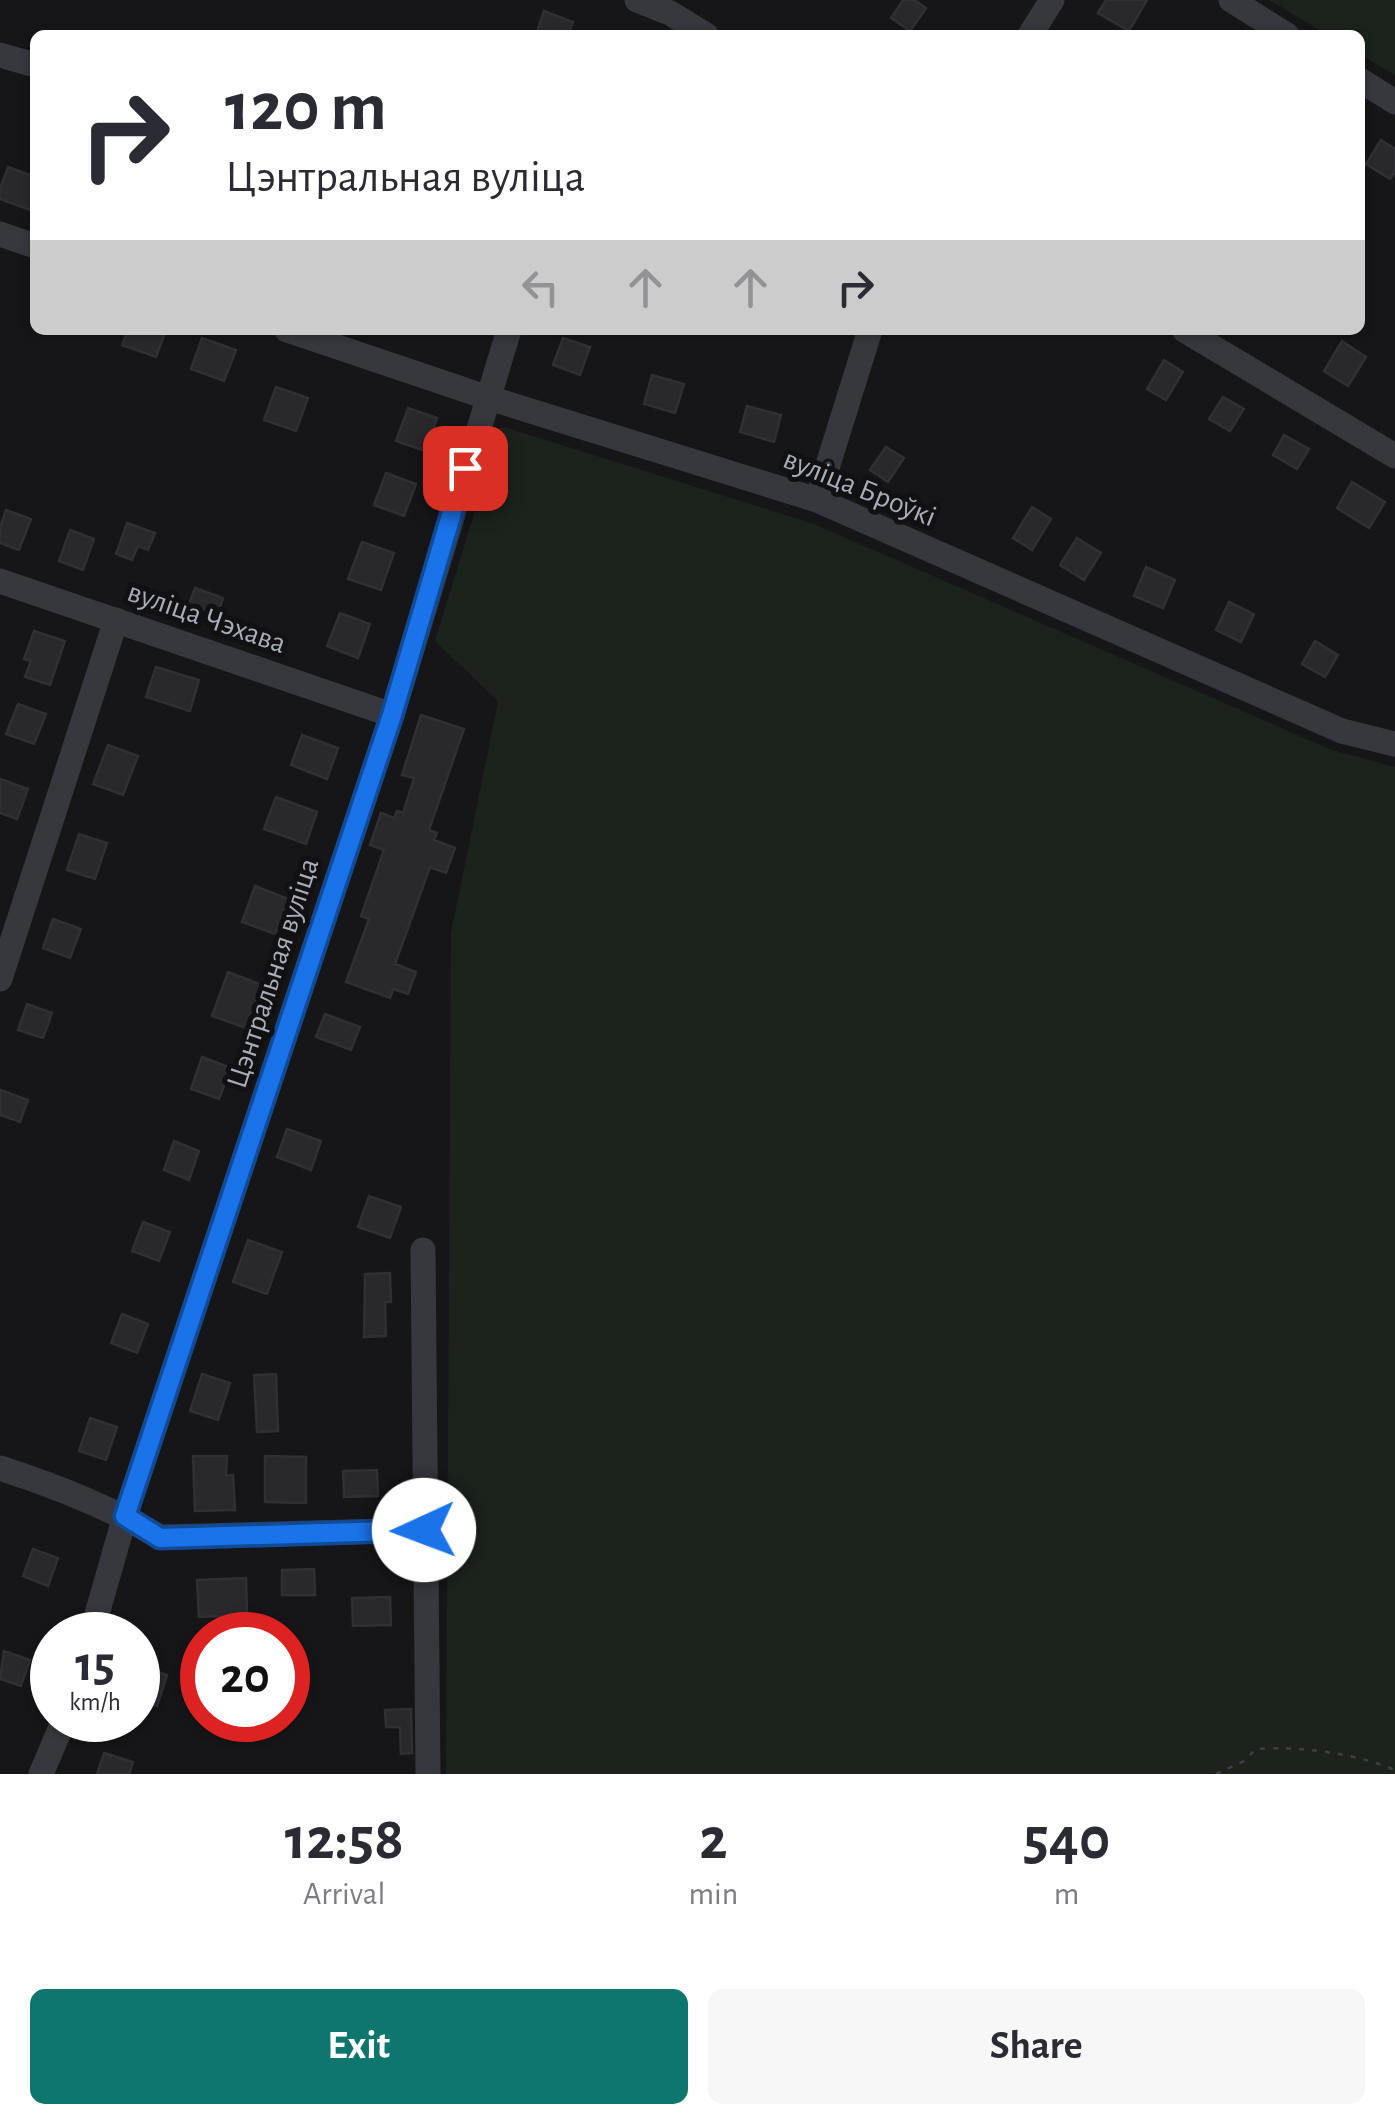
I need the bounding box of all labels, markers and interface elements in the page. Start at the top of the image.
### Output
icon: right [60,70,190,200]
text: 120 m [225,73,387,143]
text: Цэнтральная вуліца [225,155,585,200]
icon: left [513,260,568,315]
icon: ahead [618,260,673,315]
icon: ahead [723,260,778,315]
icon: right [828,260,883,315]
pin [423,426,508,511]
icon: arrive [438,441,493,496]
street label: вуліца Броўкі [779,444,940,532]
street label: вуліца Чэхава [124,577,290,659]
street label: Цэнтральная вуліца [222,854,324,1092]
position arrow [372,1478,476,1582]
speed limit sign: 20 [180,1612,310,1742]
text: 15 [75,1640,115,1690]
text: km/h [69,1690,121,1715]
text: 12:58 [285,1810,404,1870]
text: 2 [699,1810,727,1870]
text: 540 [1023,1810,1110,1870]
text: Arrival [303,1878,385,1910]
text: min [688,1878,738,1910]
text: m [1054,1878,1079,1910]
button: Exit [30,1989,688,2104]
button: Share [708,1989,1365,2104]

